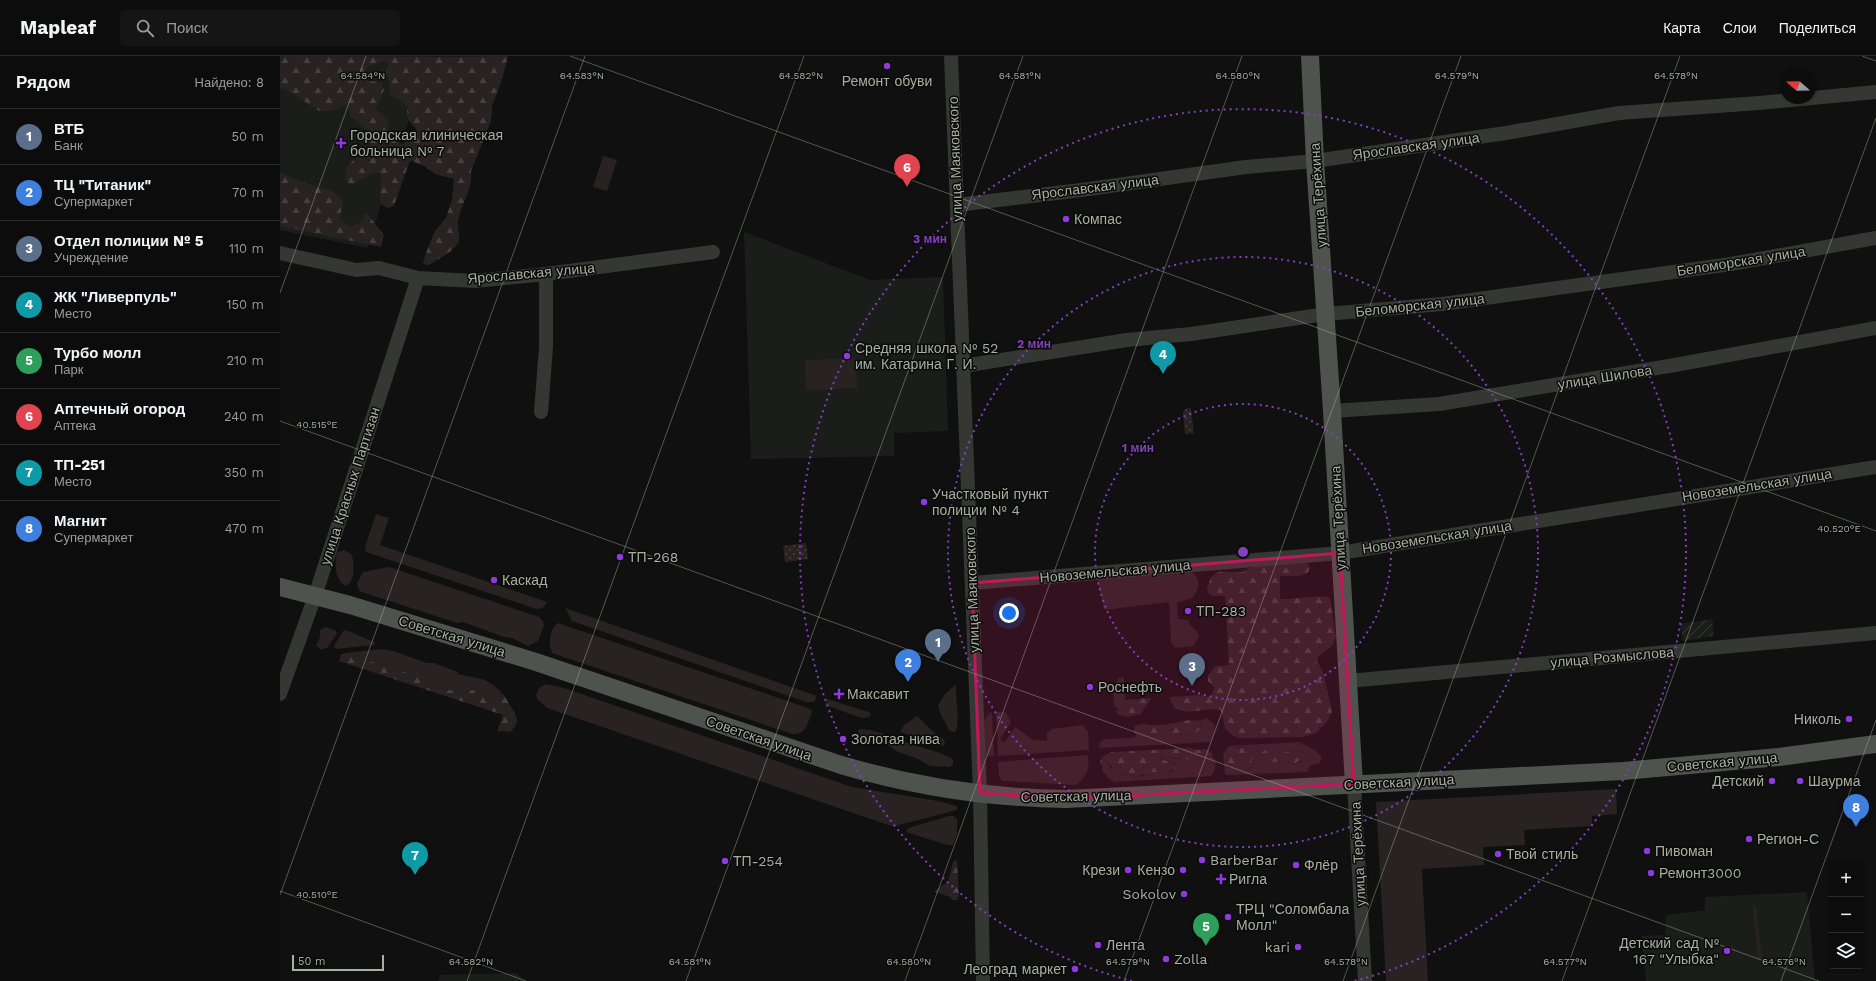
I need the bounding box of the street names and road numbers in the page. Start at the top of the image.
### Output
street label: улица Маяковского [945,96,965,222]
street label: Ярославская улица [1352,129,1481,163]
street label: улица Терёхина [1306,142,1330,248]
street label: Ярославская улица [1031,171,1160,203]
street label: Беломорская улица [1676,243,1807,279]
street label: Ярославская улица [467,259,596,287]
street label: Беломорская улица [1355,290,1486,320]
street label: улица Шилова [1557,362,1653,392]
street label: улица Красных Партизан [317,405,383,567]
street label: улица Терёхина [1327,465,1349,571]
street label: Новоземельская улица [1681,465,1833,505]
street label: Новоземельская улица [1361,517,1513,557]
street label: улица Маяковского [962,527,982,653]
street label: Новоземельская улица [1039,556,1191,586]
street label: Советская улица [397,612,508,660]
street label: улица Розмыслова [1550,644,1675,670]
street label: Советская улица [704,712,814,764]
street label: Советская улица [1666,749,1778,775]
street label: Советская улица [1343,771,1455,793]
street label: Советская улица [1020,787,1132,805]
street label: улица Терёхина [1347,801,1369,907]

